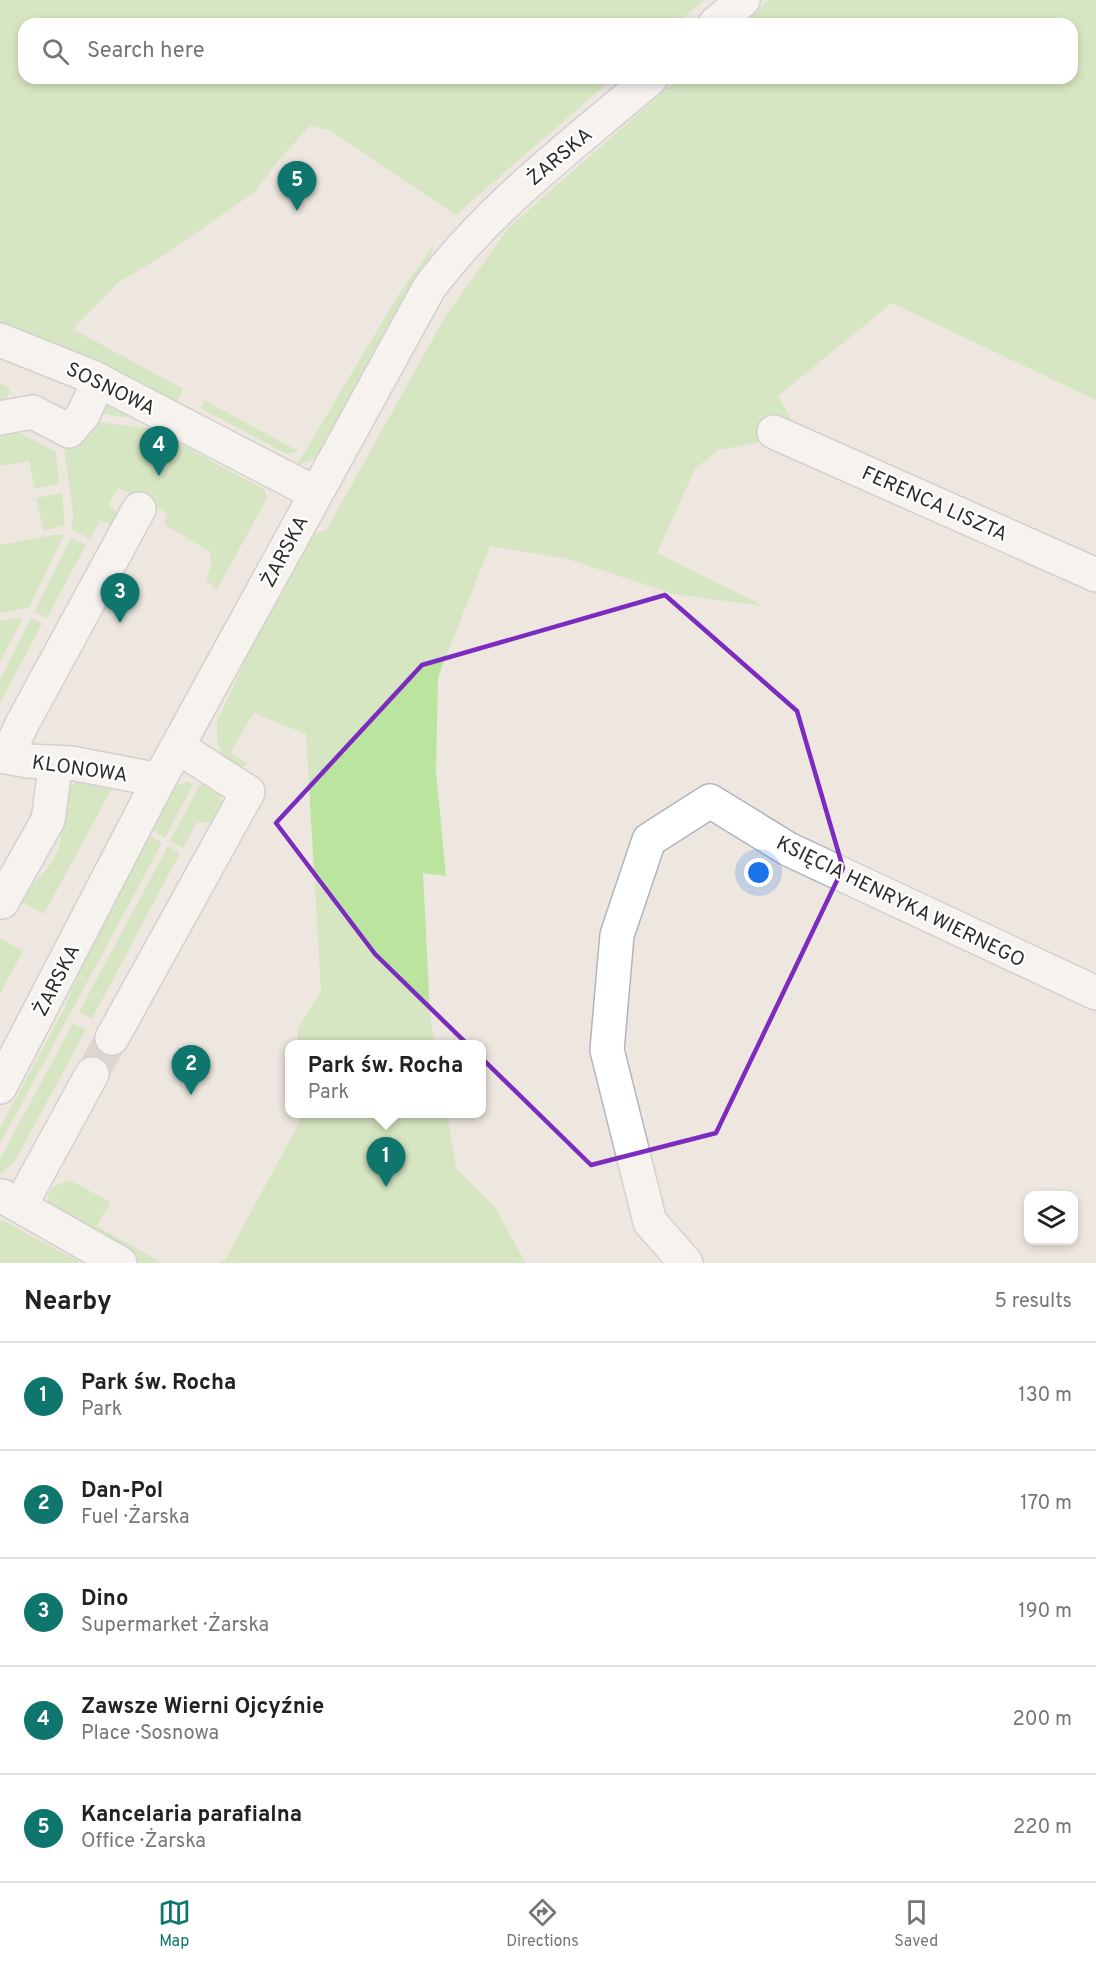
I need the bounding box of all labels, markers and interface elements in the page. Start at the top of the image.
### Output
search box [18,18,1078,84]
icon: search [39,35,72,68]
text: Search here [87,38,205,65]
street label: ŻARSKA [521,122,598,192]
pin: 5 [278,162,316,211]
street label: SOSNOWA [61,357,159,423]
pin: 4 [140,426,178,476]
street label: FERENCA LISZTA [857,461,1011,549]
street label: ŻARSKA [255,511,316,592]
pin: 3 [100,574,140,623]
street label: KLONOWA [30,750,129,790]
street label: KSIĘCIA HENRYKA WIERNEGO [771,831,1029,974]
your location [744,858,773,887]
street label: ŻARSKA [28,940,87,1021]
popup [285,1040,486,1118]
pin: 2 [172,1046,210,1095]
text: Park św. Rocha [308,1053,463,1080]
text: Park [308,1080,349,1106]
pin: 1 [366,1138,406,1187]
map controls [1024,1191,1078,1245]
button: layers [1024,1191,1078,1245]
text: Nearby [24,1286,112,1319]
text: 5 results [995,1289,1072,1315]
text: Park św. Rocha [81,1370,236,1397]
text: 1 [40,1383,48,1409]
text: 130 m [1018,1383,1072,1409]
text: Park [81,1397,122,1423]
text: Dan-Pol [81,1478,163,1505]
text: 2 [37,1491,50,1517]
text: 170 m [1020,1491,1072,1517]
text: Fuel · Żarska [81,1505,189,1531]
text: Dino [81,1586,128,1613]
text: 3 [38,1599,50,1625]
text: 190 m [1018,1599,1072,1625]
text: Supermarket · Żarska [81,1613,269,1639]
text: Zawsze Wierni Ojcyźnie [81,1694,324,1721]
text: 4 [37,1707,50,1733]
text: 200 m [1013,1707,1072,1733]
text: Place · Sosnowa [81,1721,219,1747]
text: Kancelaria parafialna [81,1802,302,1829]
text: 5 [37,1815,50,1841]
text: 220 m [1013,1815,1072,1841]
text: Office · Żarska [81,1829,206,1855]
tab: Map [158,1896,191,1952]
tab: Directions [506,1896,579,1952]
tab: Saved [894,1896,938,1952]

